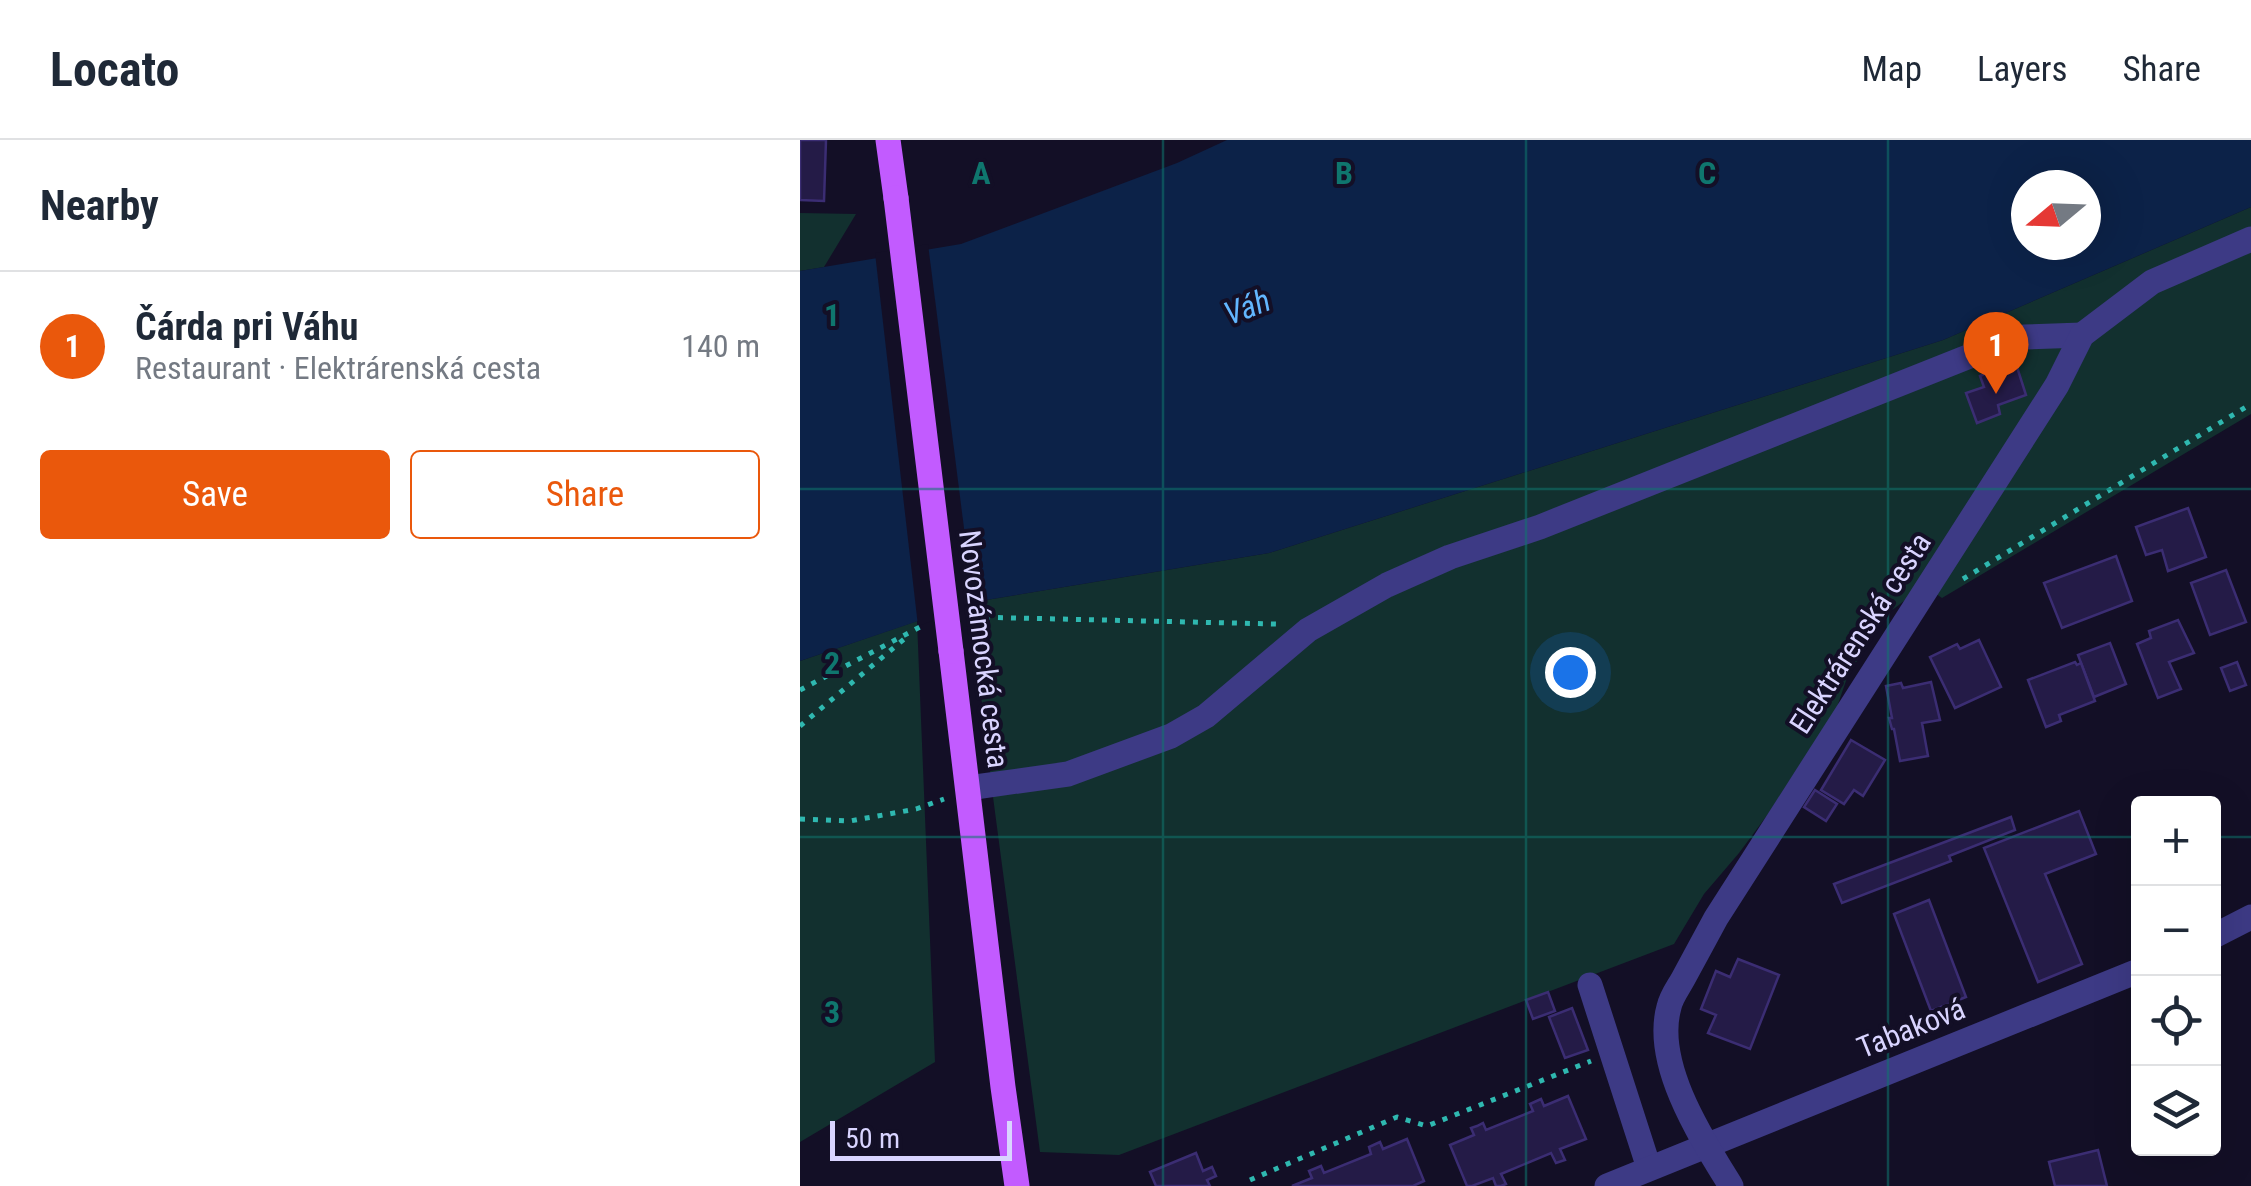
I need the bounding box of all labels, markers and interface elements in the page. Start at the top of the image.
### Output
text: Locato [50,41,179,98]
text: Map [1861,49,1922,90]
text: Layers [1977,49,2067,90]
text: Share [2122,49,2201,90]
text: A [971,154,991,192]
text: B [1335,154,1353,192]
text: C [1698,154,1716,192]
north arrow [2011,170,2101,260]
text: Nearby [40,181,159,230]
water label: Váh [1218,281,1276,333]
text: 1 [824,296,840,334]
text: Čárda pri Váhu [135,305,358,349]
pin: 1 [1964,312,2028,394]
text: 1 [64,327,81,365]
text: 140 m [681,327,760,365]
text: Restaurant · Elektrárenská cesta [135,349,541,387]
button: Save [40,450,390,539]
button: Share [410,450,760,539]
street label: Elektrárenská cesta [1782,526,1938,740]
street label: Novozámocká cesta [952,528,1016,770]
text: 2 [824,644,840,682]
your location [1545,647,1596,698]
map controls [2131,796,2221,1156]
button: + [2131,796,2221,886]
button: − [2131,886,2221,976]
button: locate [2131,976,2221,1066]
street label: Tabaková [1852,991,1970,1065]
text: 3 [824,993,840,1031]
button: layers [2131,1066,2221,1156]
scale bar [830,1116,1012,1160]
text: 50 m [845,1122,900,1155]

